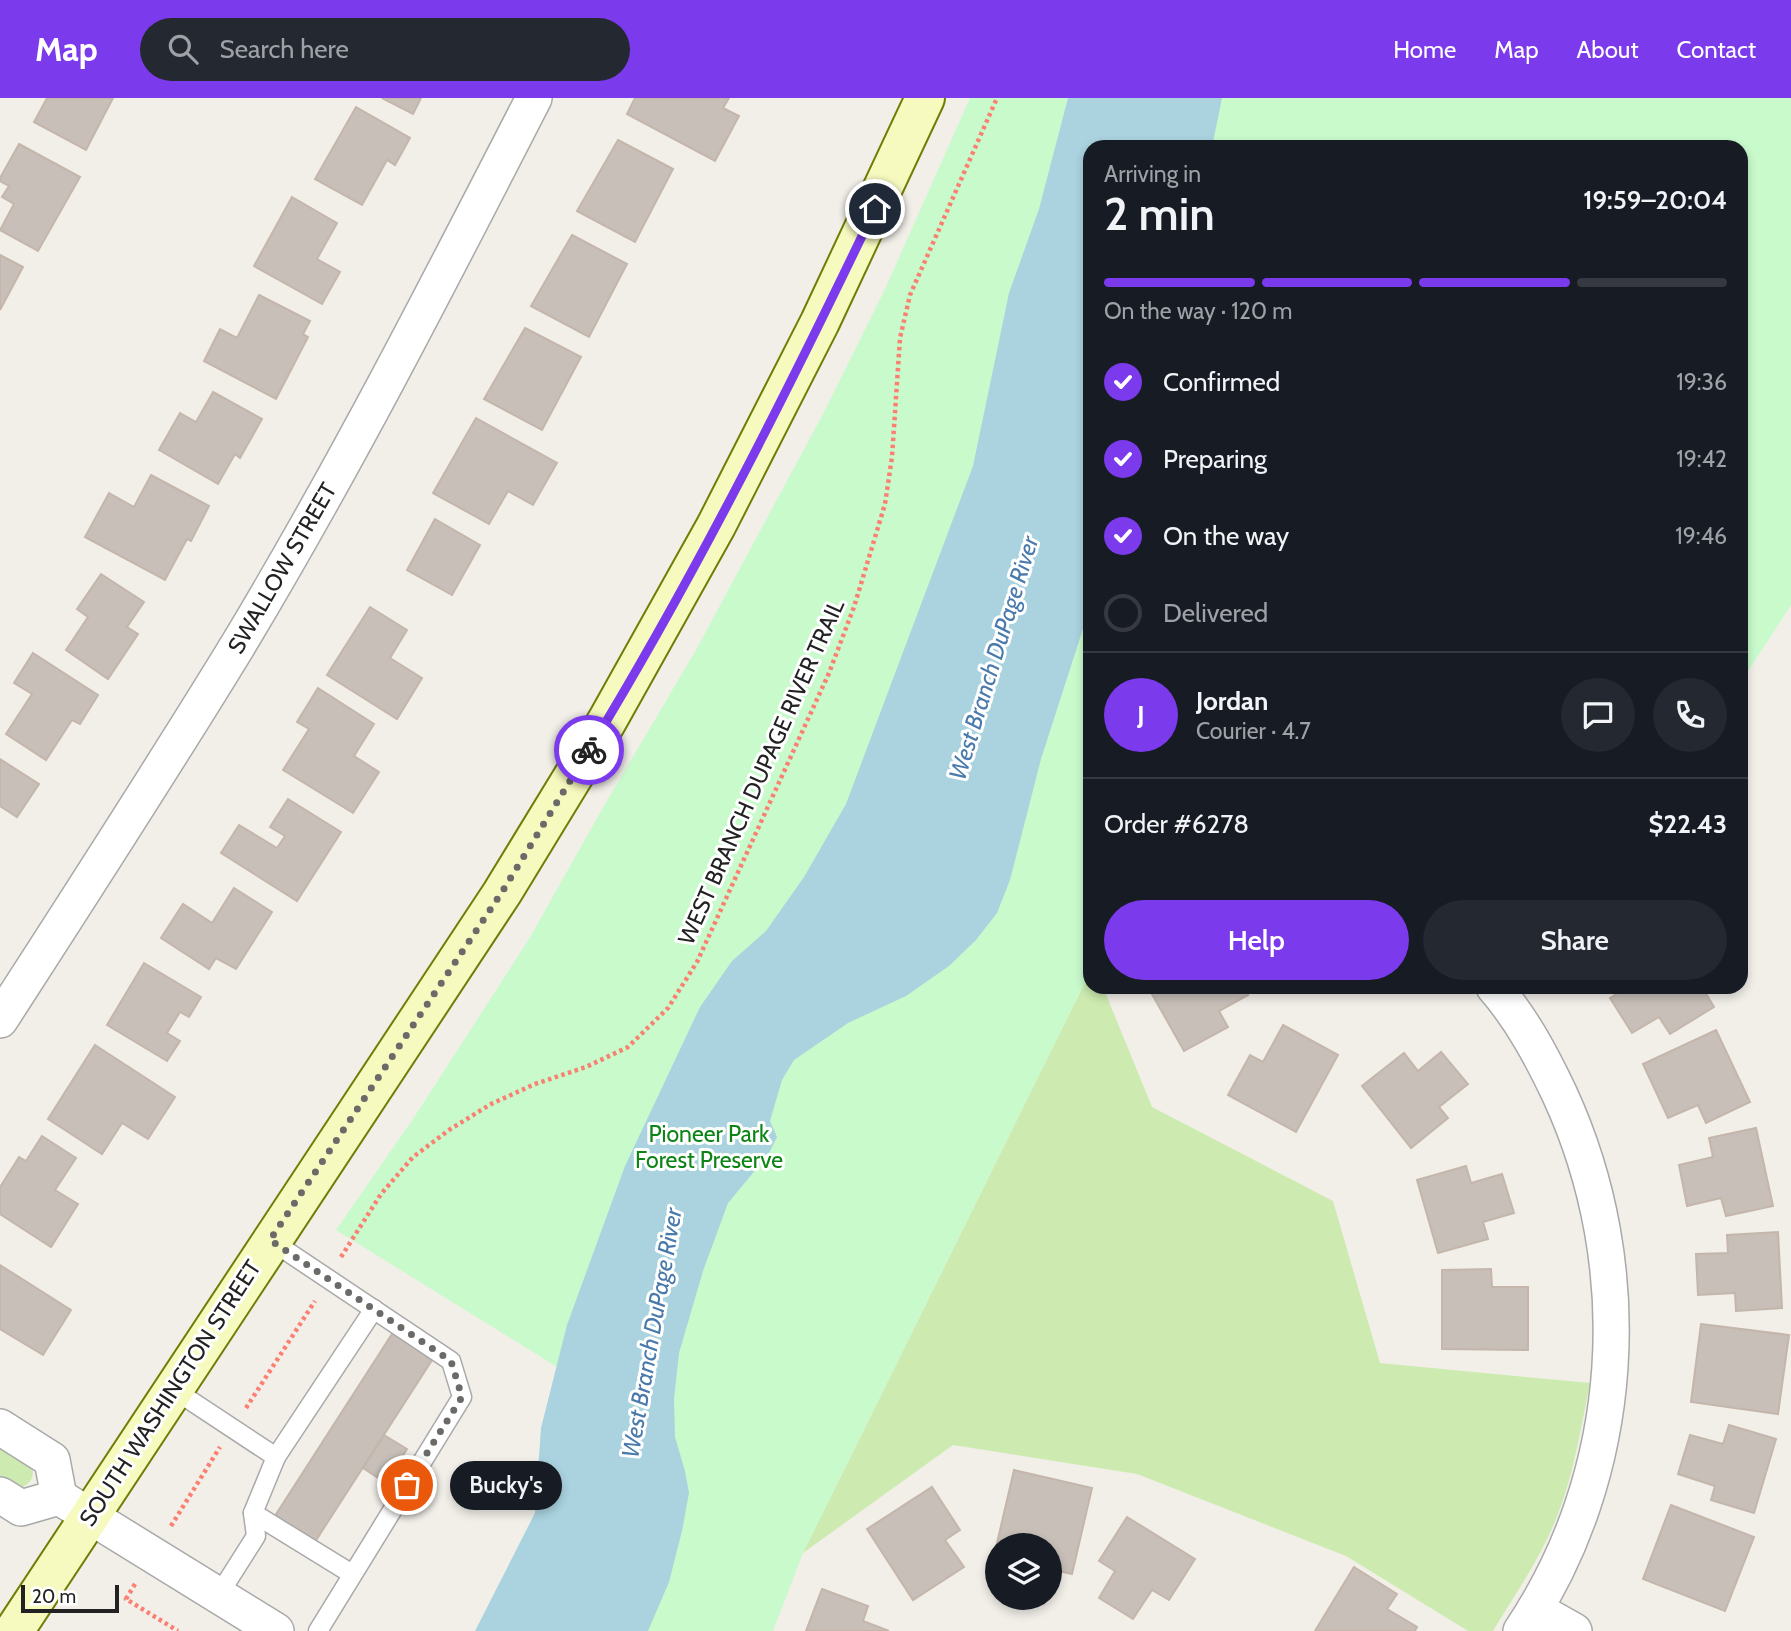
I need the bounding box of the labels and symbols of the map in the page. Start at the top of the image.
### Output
pin [845,179,905,239]
street label: SWALLOW STREET [222,478,342,658]
water label: West Branch DuPage River [943,531,1045,783]
street label: WEST BRANCH DUPAGE RIVER TRAIL [672,595,850,949]
courier [554,715,624,785]
park label: Pioneer Park Forest Preserve [635,1120,783,1174]
water label: West Branch DuPage River [615,1204,688,1460]
street label: SOUTH WASHINGTON STREET [73,1255,267,1531]
pin [377,1455,437,1515]
callout: Bucky's [449,1460,561,1510]
scale bar [21,1582,119,1614]

